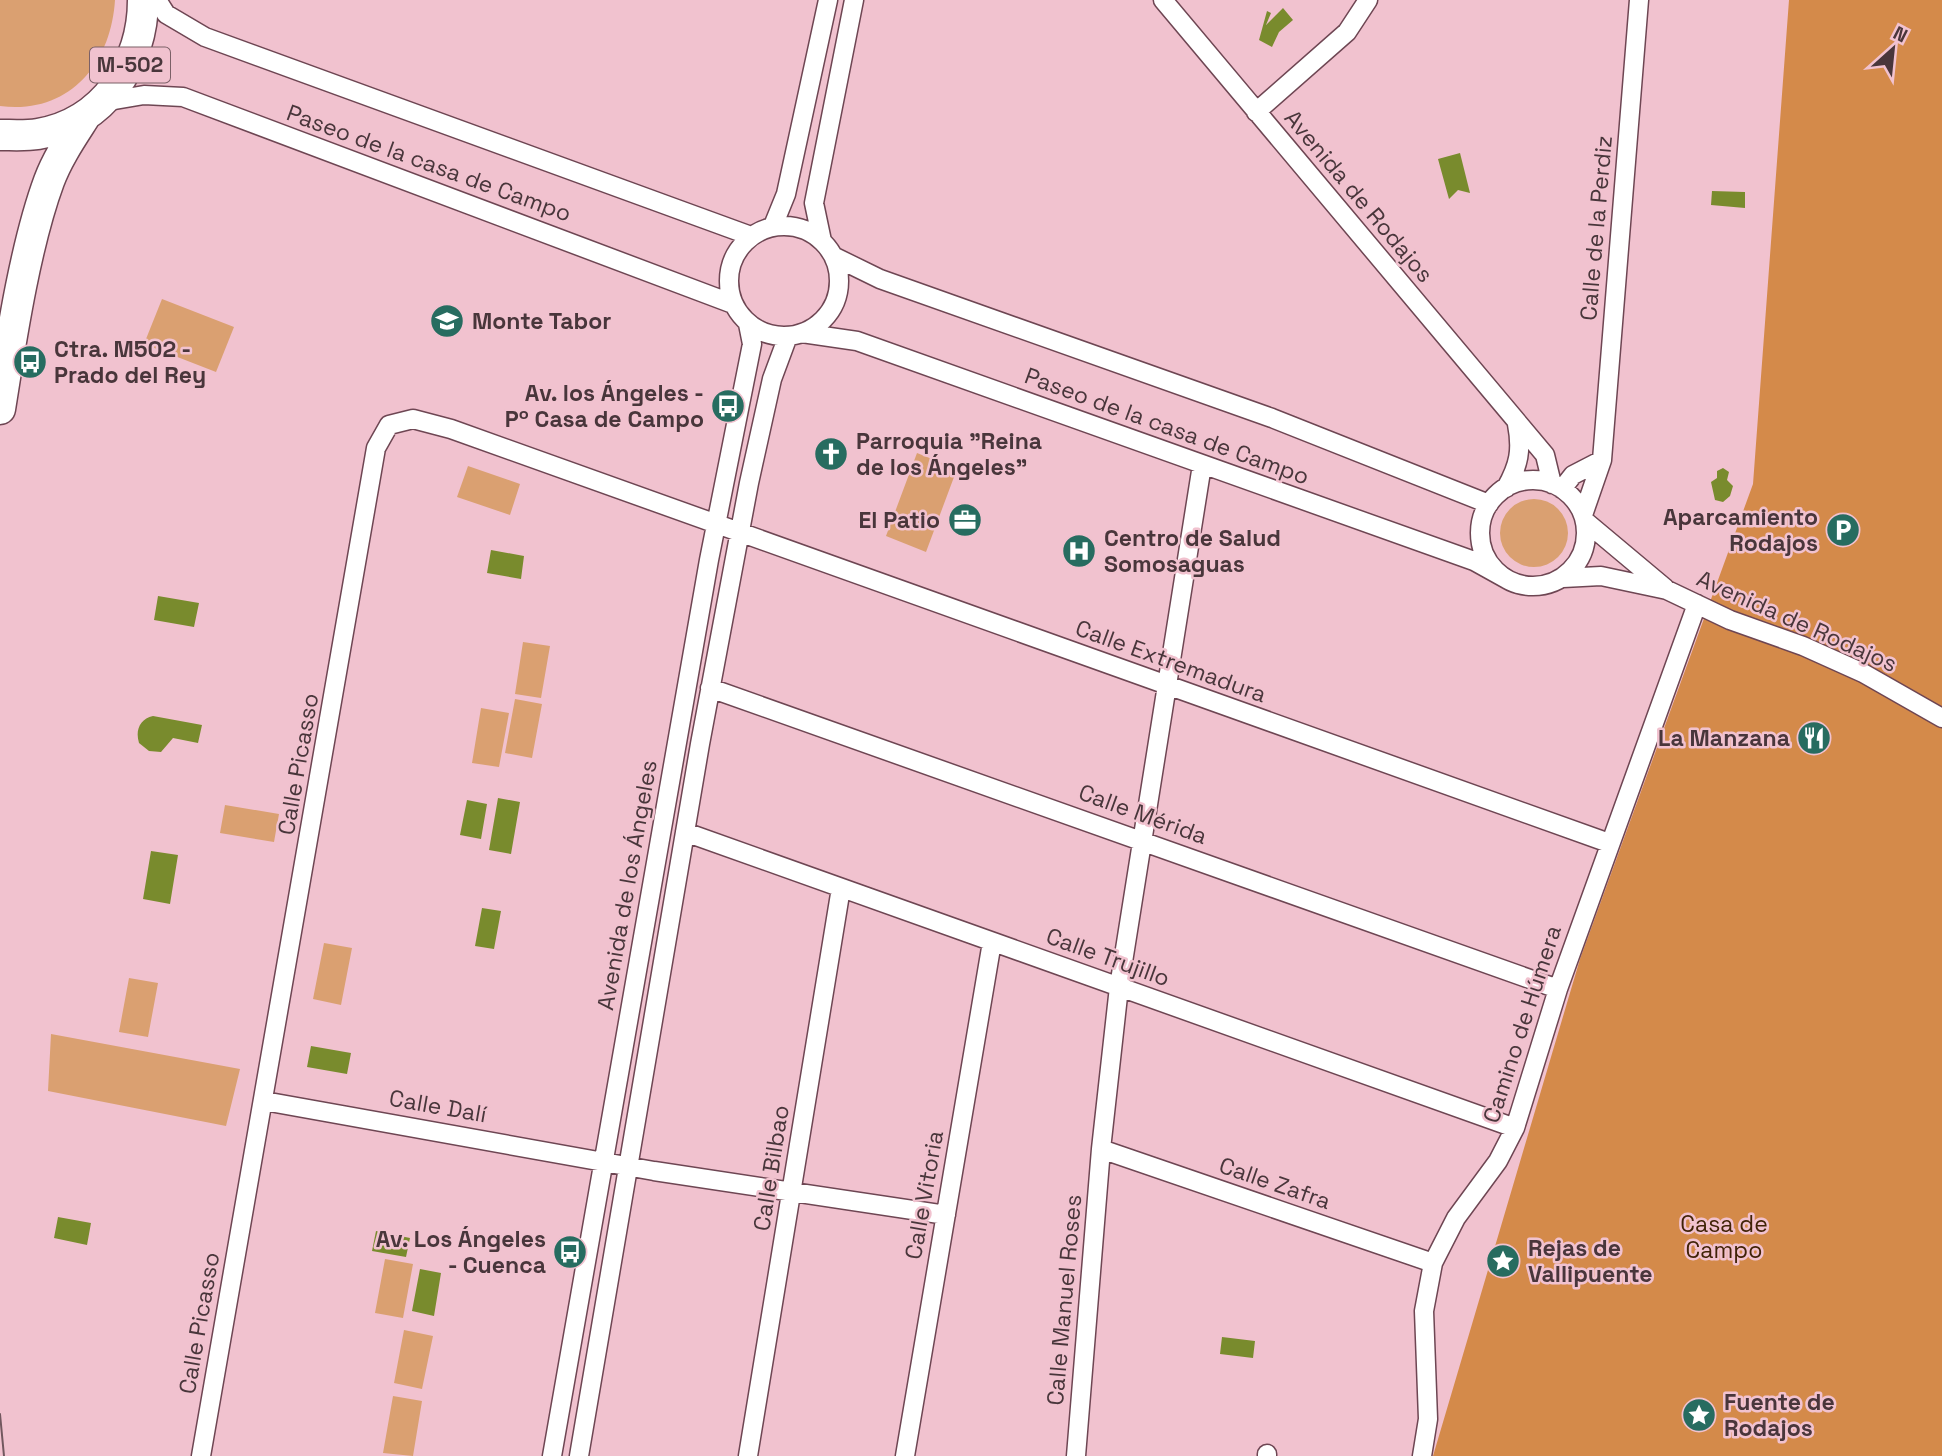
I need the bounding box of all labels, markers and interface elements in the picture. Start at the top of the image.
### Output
north arrow [1858,14,1928,84]
text: N [1889,20,1912,48]
road number: M-502 [90,48,170,82]
street label: Paseo de la casa de Campo [283,97,575,229]
street label: Avenida de Rodajos [1278,103,1440,289]
street label: Calle de la Perdiz [1573,134,1619,322]
school or university icon: Monte Tabor [428,302,466,340]
place label: Monte Tabor [472,306,611,336]
place label: Ctra. M502 - Prado del Rey [54,334,206,390]
bus stop icon: Ctra. M502 - Prado del Rey [11,343,49,381]
street label: Paseo de la casa de Campo [1021,360,1313,492]
place label: Av. los Ángeles - Pº Casa de Campo [505,378,704,434]
bus stop icon: Av. los Ángeles - Pº Casa de Campo [709,387,747,425]
place label: Parroquia "Reina de los Ángeles" [856,426,1042,482]
church icon: Parroquia "Reina de los Ángeles" [812,435,850,473]
office icon: El Patio [946,501,984,539]
place label: Aparcamiento Rodajos [1663,502,1818,558]
place label: El Patio [858,505,940,535]
parking icon: Aparcamiento Rodajos [1824,511,1862,549]
place label: Centro de Salud Somosaguas [1104,523,1281,579]
hospital icon: Centro de Salud Somosaguas [1060,532,1098,570]
street label: Avenida de Rodajos [1692,563,1902,679]
street label: Calle Extremadura [1071,613,1271,709]
street label: Calle Picasso [271,691,325,837]
restaurant icon: La Manzana [1795,719,1833,757]
place label: La Manzana [1658,723,1790,753]
street label: Avenida de los Ángeles [590,758,664,1012]
street label: Calle Mérida [1075,777,1211,851]
street label: Calle Trujillo [1042,921,1174,993]
street label: Camino de Húmera [1476,921,1568,1127]
street label: Calle Dalí [387,1083,489,1129]
street label: Calle Bilbao [746,1103,796,1233]
street label: Calle Vitoria [898,1128,950,1262]
street label: Calle Zafra [1215,1150,1335,1216]
street label: Calle Manuel Roses [1040,1193,1088,1407]
park label: Casa de Campo [1680,1209,1768,1265]
place label: Av. Los Ángeles - Cuenca [376,1224,546,1280]
bus stop icon: Av. Los Ángeles - Cuenca [551,1233,589,1271]
place label: Rejas de Vallipuente [1528,1233,1652,1289]
place icon: Rejas de Vallipuente [1484,1242,1522,1280]
street label: Calle Picasso [172,1250,226,1396]
place label: Fuente de Rodajos [1724,1387,1835,1443]
place icon: Fuente de Rodajos [1680,1396,1718,1434]

